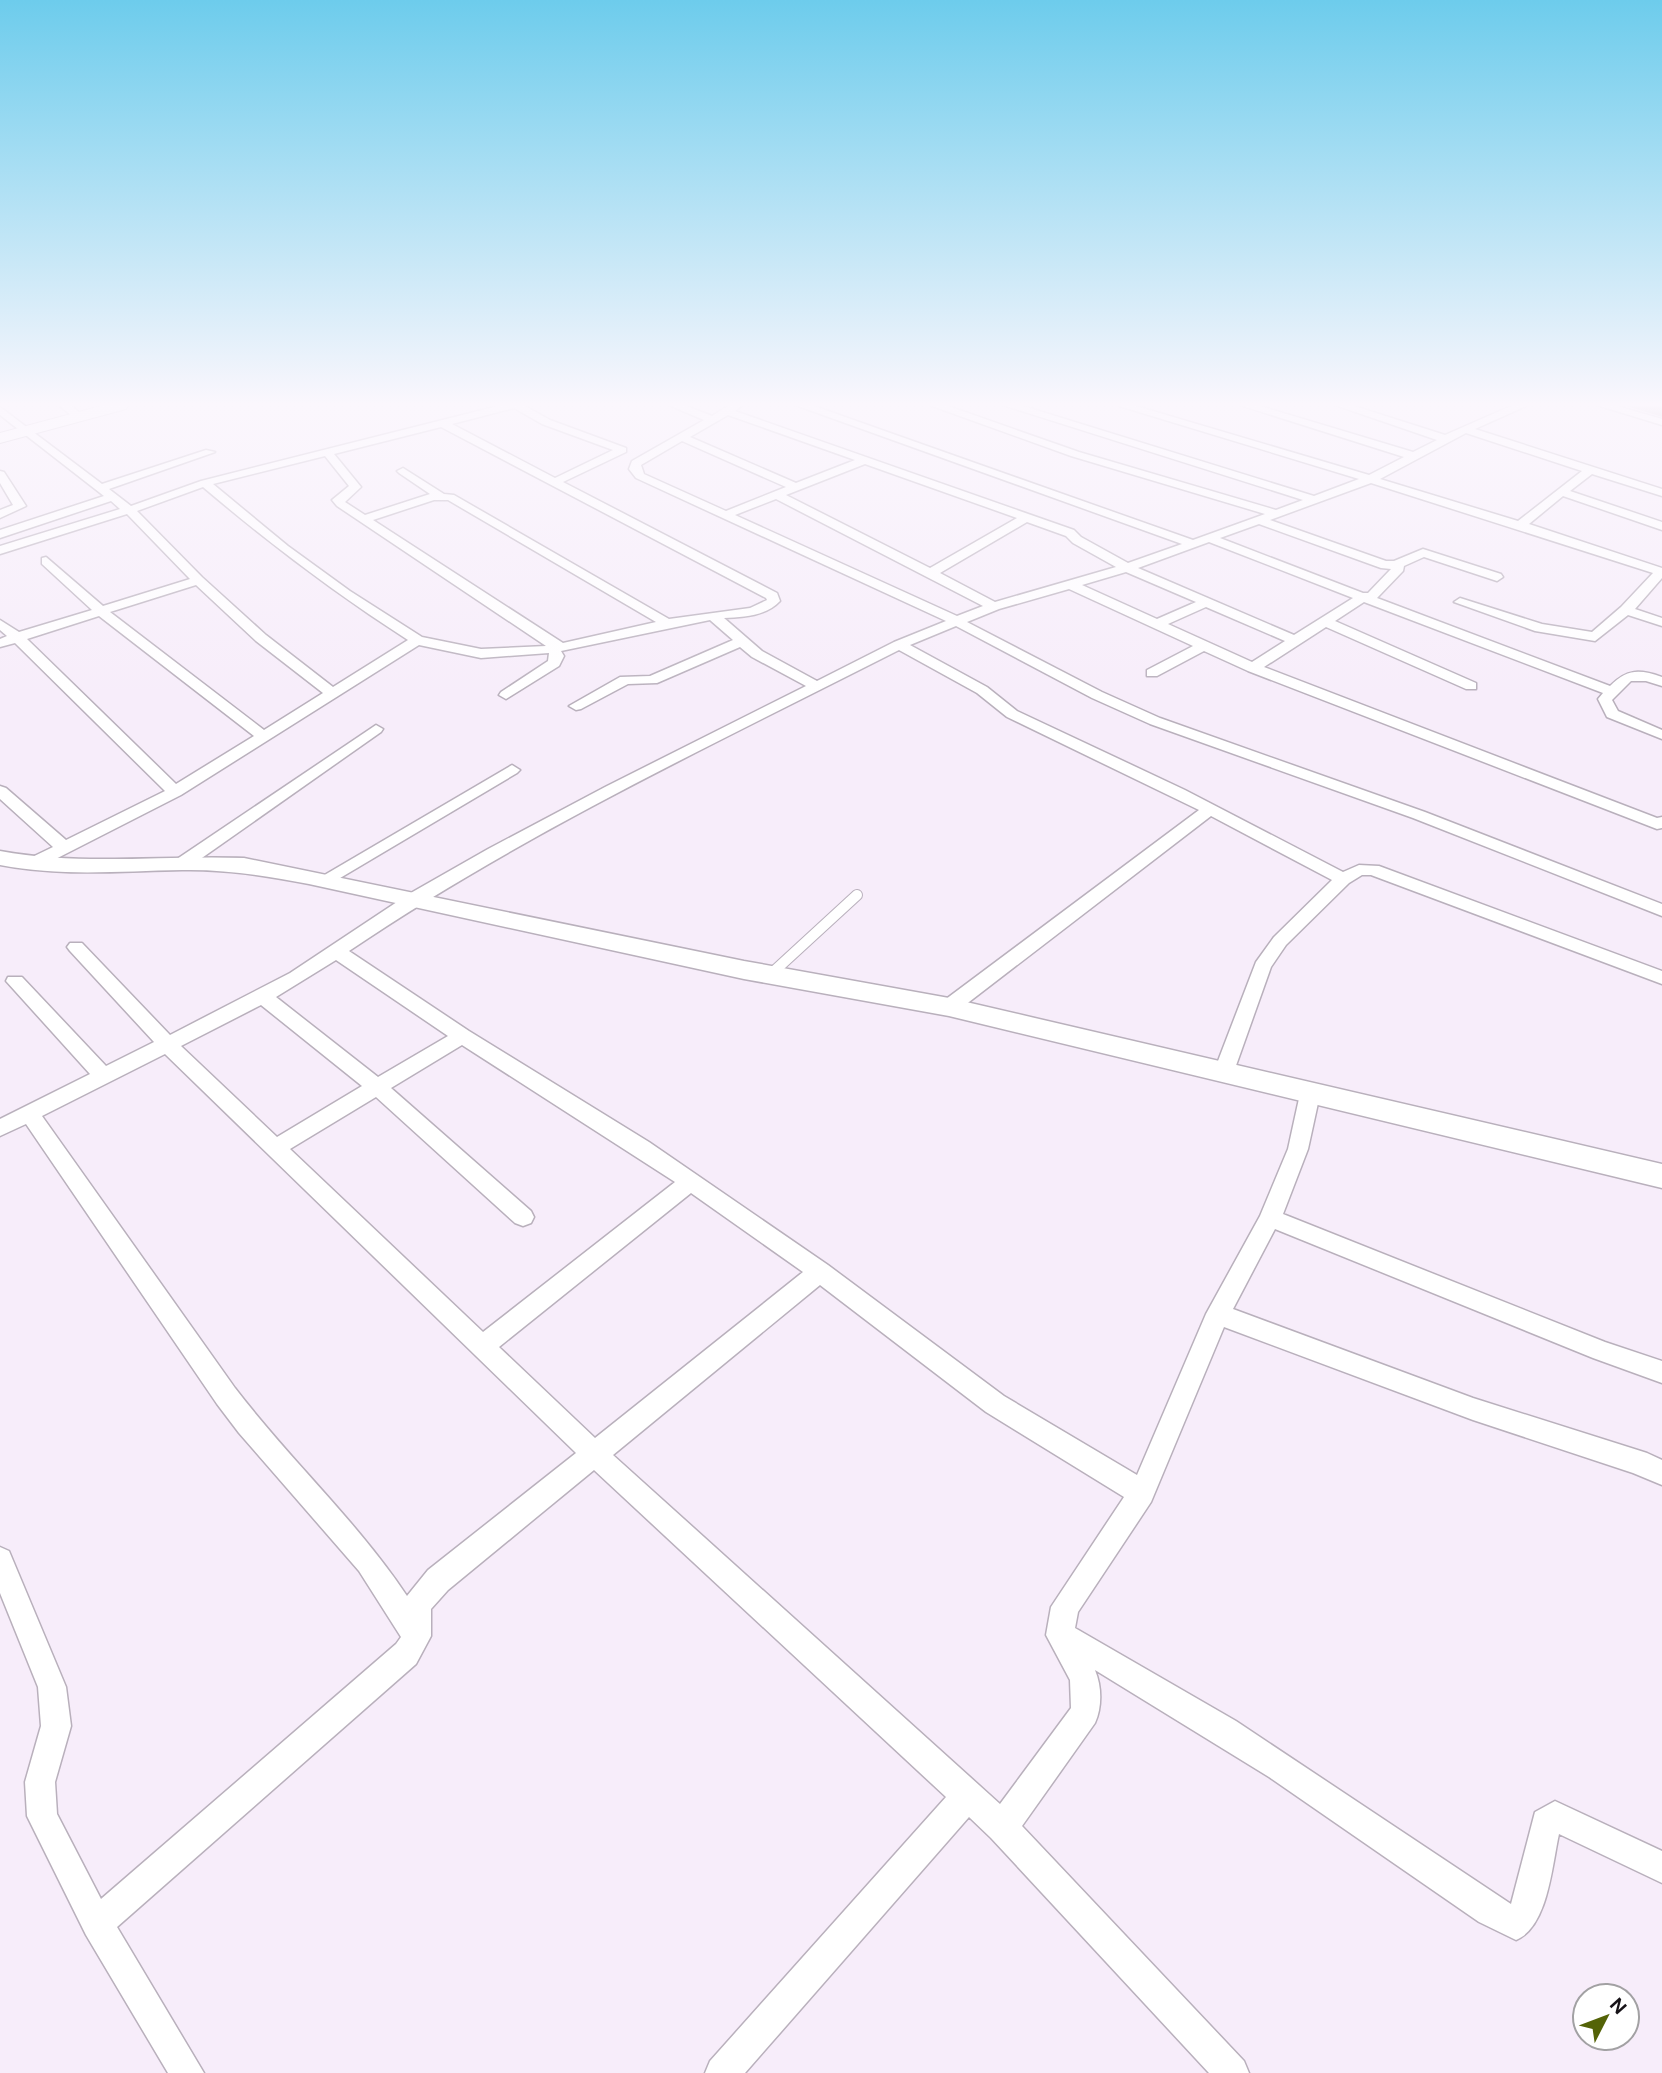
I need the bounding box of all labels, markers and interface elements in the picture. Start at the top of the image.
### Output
north arrow [1571,1982,1641,2052]
text: N [1604,1992,1632,2019]

